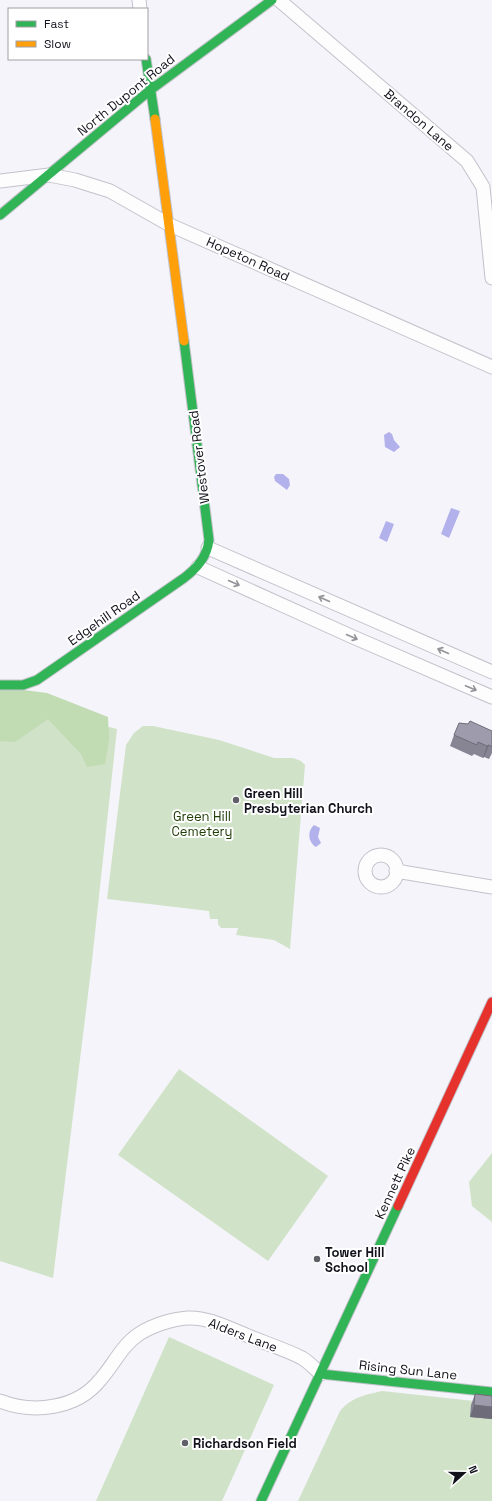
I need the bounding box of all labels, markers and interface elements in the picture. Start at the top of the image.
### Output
legend [8,8,148,60]
text: Fast [44,16,69,32]
text: Slow [44,36,71,52]
street label: North Dupont Road [74,50,178,140]
street label: Brandon Lane [381,85,457,155]
street label: Hopeton Road [204,233,292,285]
street label: Westover Road [185,409,213,505]
one-way arrow [227,580,239,587]
street label: Edgehill Road [65,587,143,649]
one-way arrow [319,594,331,602]
one-way arrow [345,633,357,641]
one-way arrow [438,646,450,654]
one-way arrow [465,685,477,693]
place label: Green Hill Presbyterian Church [244,785,373,817]
marker: Green Hill Presbyterian Church [231,795,241,805]
park label: Green Hill Cemetery [172,808,232,840]
street label: Kennett Pike [371,1144,419,1222]
place label: Tower Hill School [325,1244,384,1276]
marker: Tower Hill School [312,1254,322,1264]
street label: Alders Lane [206,1314,280,1356]
street label: Rising Sun Lane [358,1356,458,1384]
place label: Richardson Field [193,1435,297,1452]
marker: Richardson Field [180,1438,190,1448]
north arrow [444,1453,484,1493]
text: N [465,1463,481,1475]

